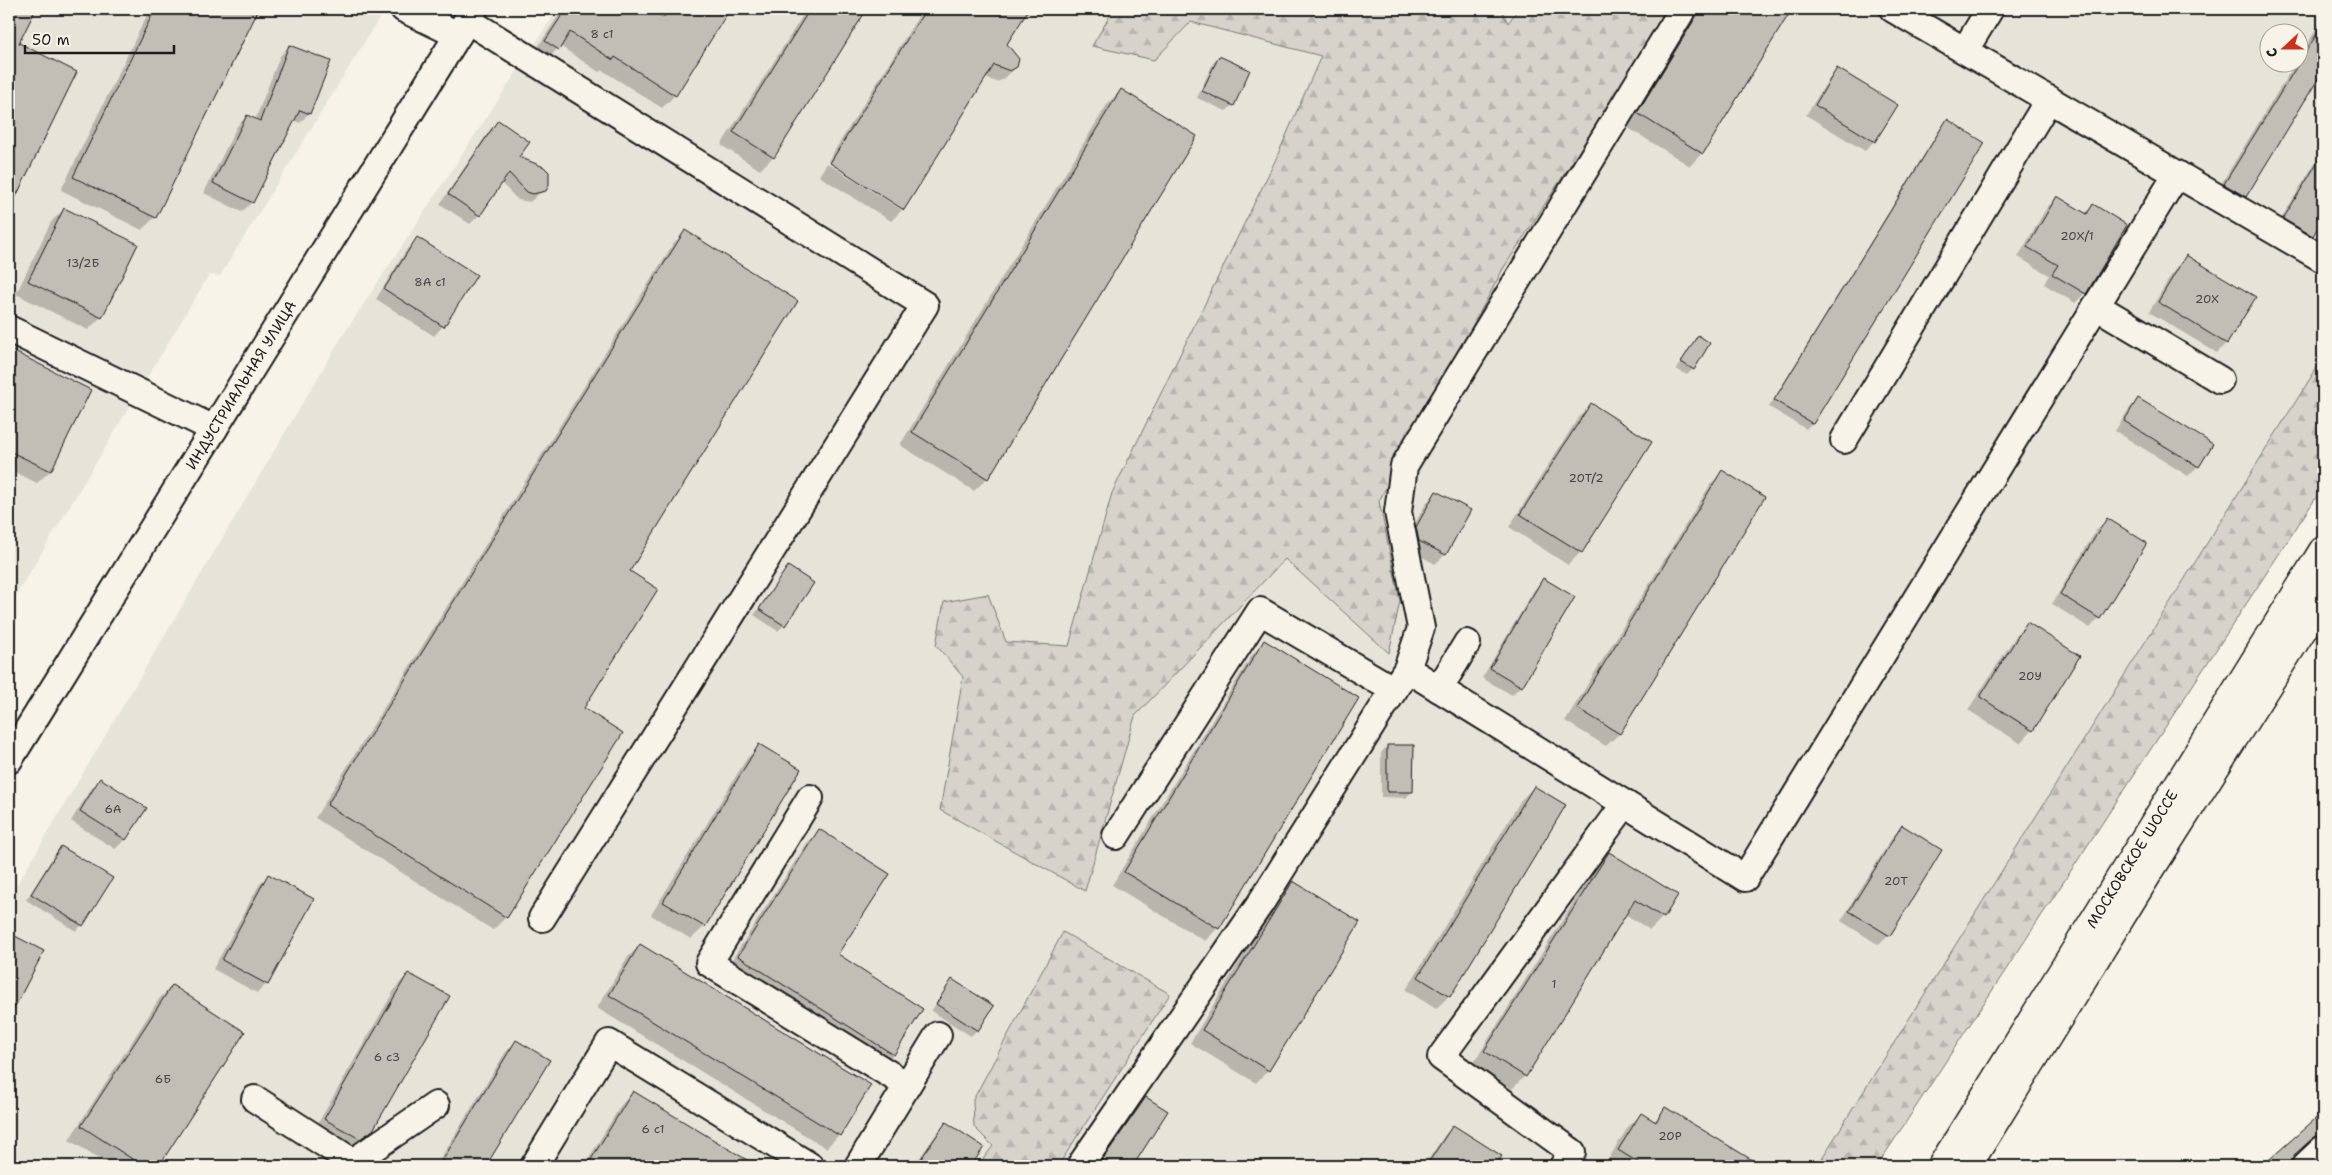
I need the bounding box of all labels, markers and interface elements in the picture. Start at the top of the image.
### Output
scale bar [25,22,174,54]
north arrow [2260,22,2310,72]
house number: 8 с1 [591,26,613,42]
text: 50 m [32,30,70,50]
text: С [2262,45,2282,60]
house number: 20Х/1 [2060,228,2094,244]
house number: 13/2Б [67,255,100,271]
house number: 8А с1 [414,274,446,290]
house number: 20Х [2195,291,2219,307]
street label: ИНДУСТРИАЛЬНАЯ УЛИЦА [181,297,301,473]
house number: 20Т/2 [1568,470,1604,486]
house number: 20У [2018,668,2042,684]
street label: МОСКОВСКОЕ ШОССЕ [2082,786,2183,932]
house number: 6А [104,801,122,817]
house number: 20Т [1884,873,1909,889]
house number: 1 [1551,976,1557,992]
house number: 6 с3 [374,1049,400,1065]
house number: 6Б [155,1071,171,1087]
house number: 6 с1 [642,1121,664,1137]
house number: 20Р [1658,1128,1682,1144]

